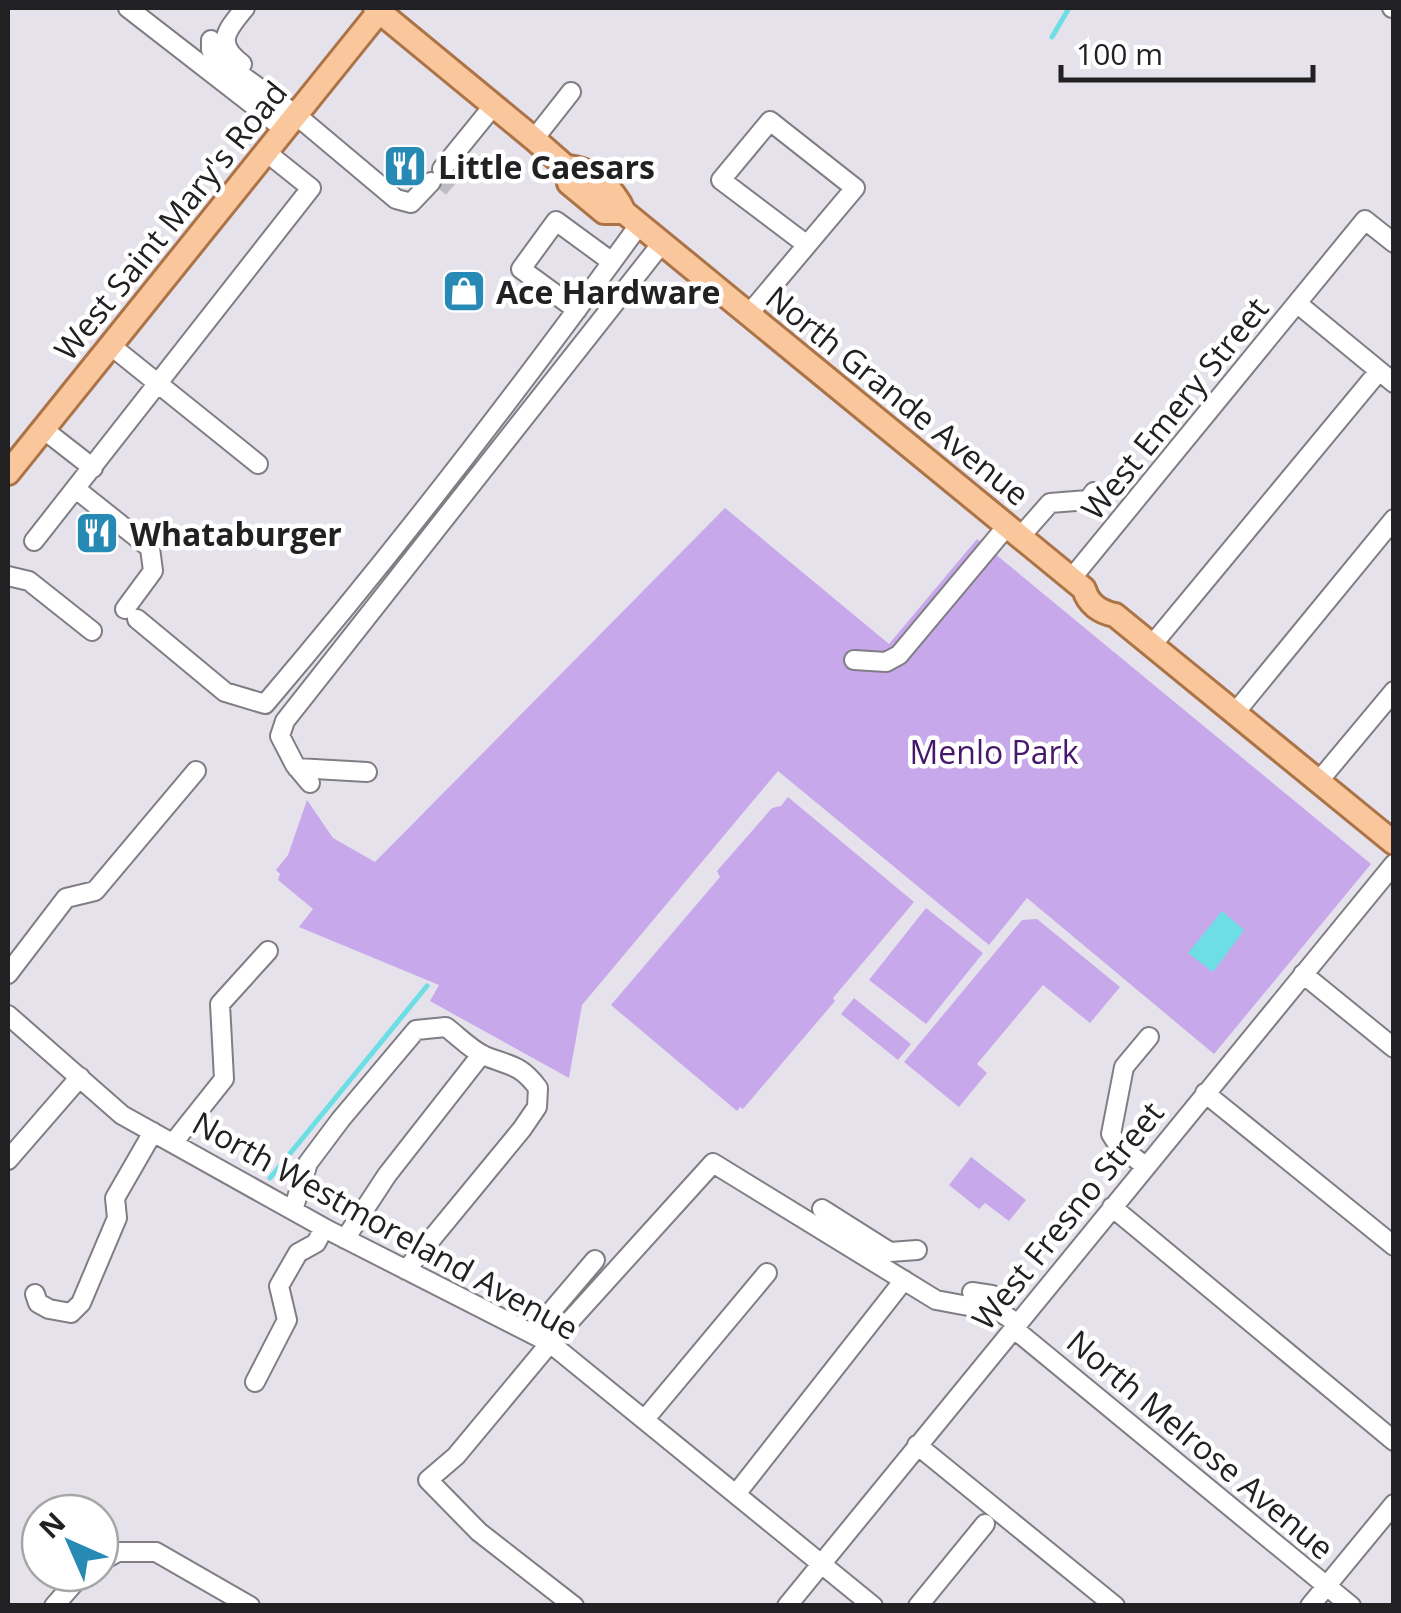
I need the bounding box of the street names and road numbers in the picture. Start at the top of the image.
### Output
street label: West Saint Mary's Road [44,71,296,369]
street label: North Grande Avenue [757,275,1039,515]
street label: West Emery Street [1071,288,1277,528]
street label: West Fresno Street [962,1092,1172,1338]
street label: North Westmoreland Avenue [186,1101,586,1349]
street label: North Melrose Avenue [1059,1320,1343,1568]

